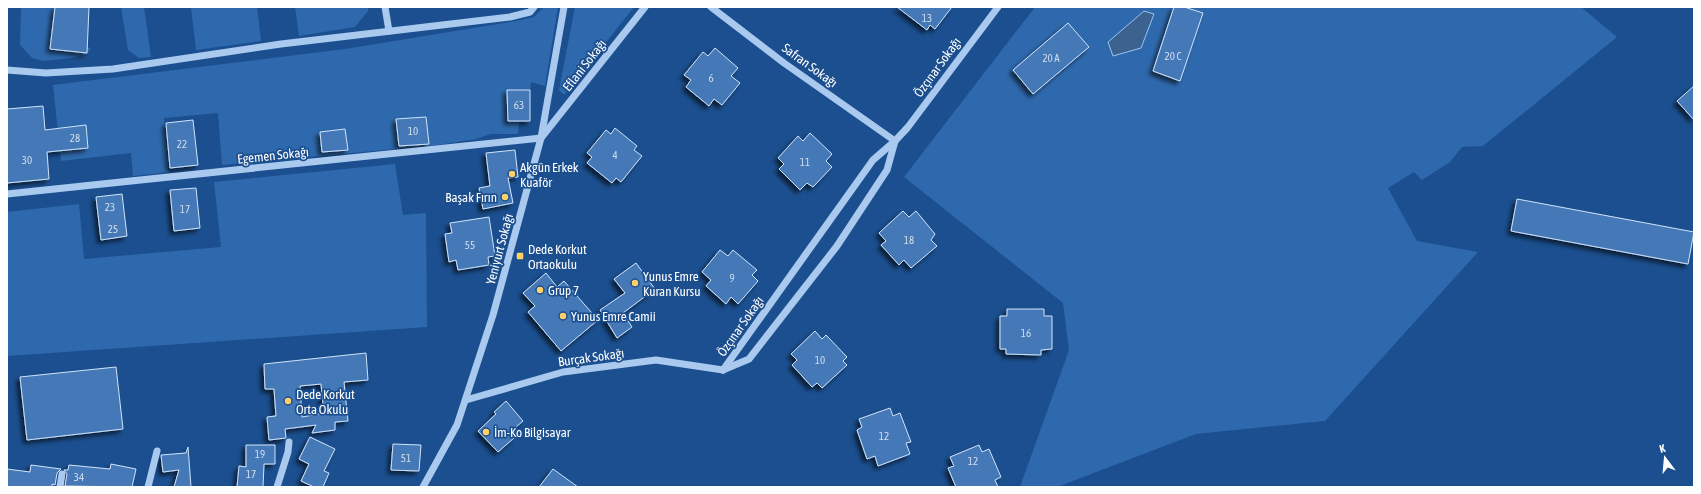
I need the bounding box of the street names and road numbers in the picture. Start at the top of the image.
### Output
street label: Özçınar Sokağı [911,35,964,100]
street label: Eflani Sokağı [560,36,609,94]
street label: Safran Sokağı [779,40,840,90]
street label: Egemen Sokağı [236,144,310,167]
street label: Yeniyurt Sokağı [483,212,516,286]
street label: Özçınar Sokağı [714,293,767,359]
street label: Burçak Sokağı [557,345,625,370]

